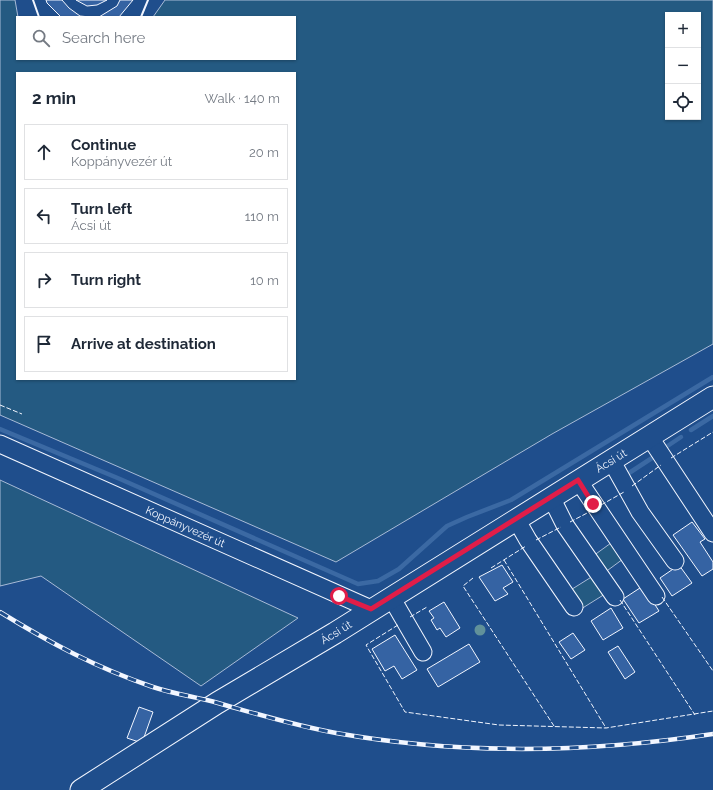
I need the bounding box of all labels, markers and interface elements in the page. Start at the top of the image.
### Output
map controls [665,12,701,120]
button: + [665,12,701,48]
search box [16,16,296,60]
icon: search [30,27,52,49]
text: Search here [62,29,145,47]
button: − [665,48,701,84]
button: locate [665,84,701,120]
text: 2 min [32,88,76,108]
text: Walk · 140 m [205,91,280,106]
text: Continue [71,136,136,154]
icon: ahead [33,141,55,163]
text: 20 m [249,145,279,160]
text: Koppányvezér út [71,154,172,169]
text: Turn left [71,200,132,218]
icon: left [33,205,55,227]
text: 110 m [245,209,279,224]
text: Ácsi út [71,218,111,233]
icon: right [33,269,55,291]
text: Turn right [71,271,141,289]
text: 10 m [250,273,279,288]
icon: arrive [33,333,55,355]
text: Arrive at destination [71,335,216,353]
street label: Ácsi út [593,446,629,475]
route end [584,495,602,513]
street label: Koppányvezér út [144,503,228,550]
route start [330,587,348,605]
street label: Ácsi út [318,618,354,647]

